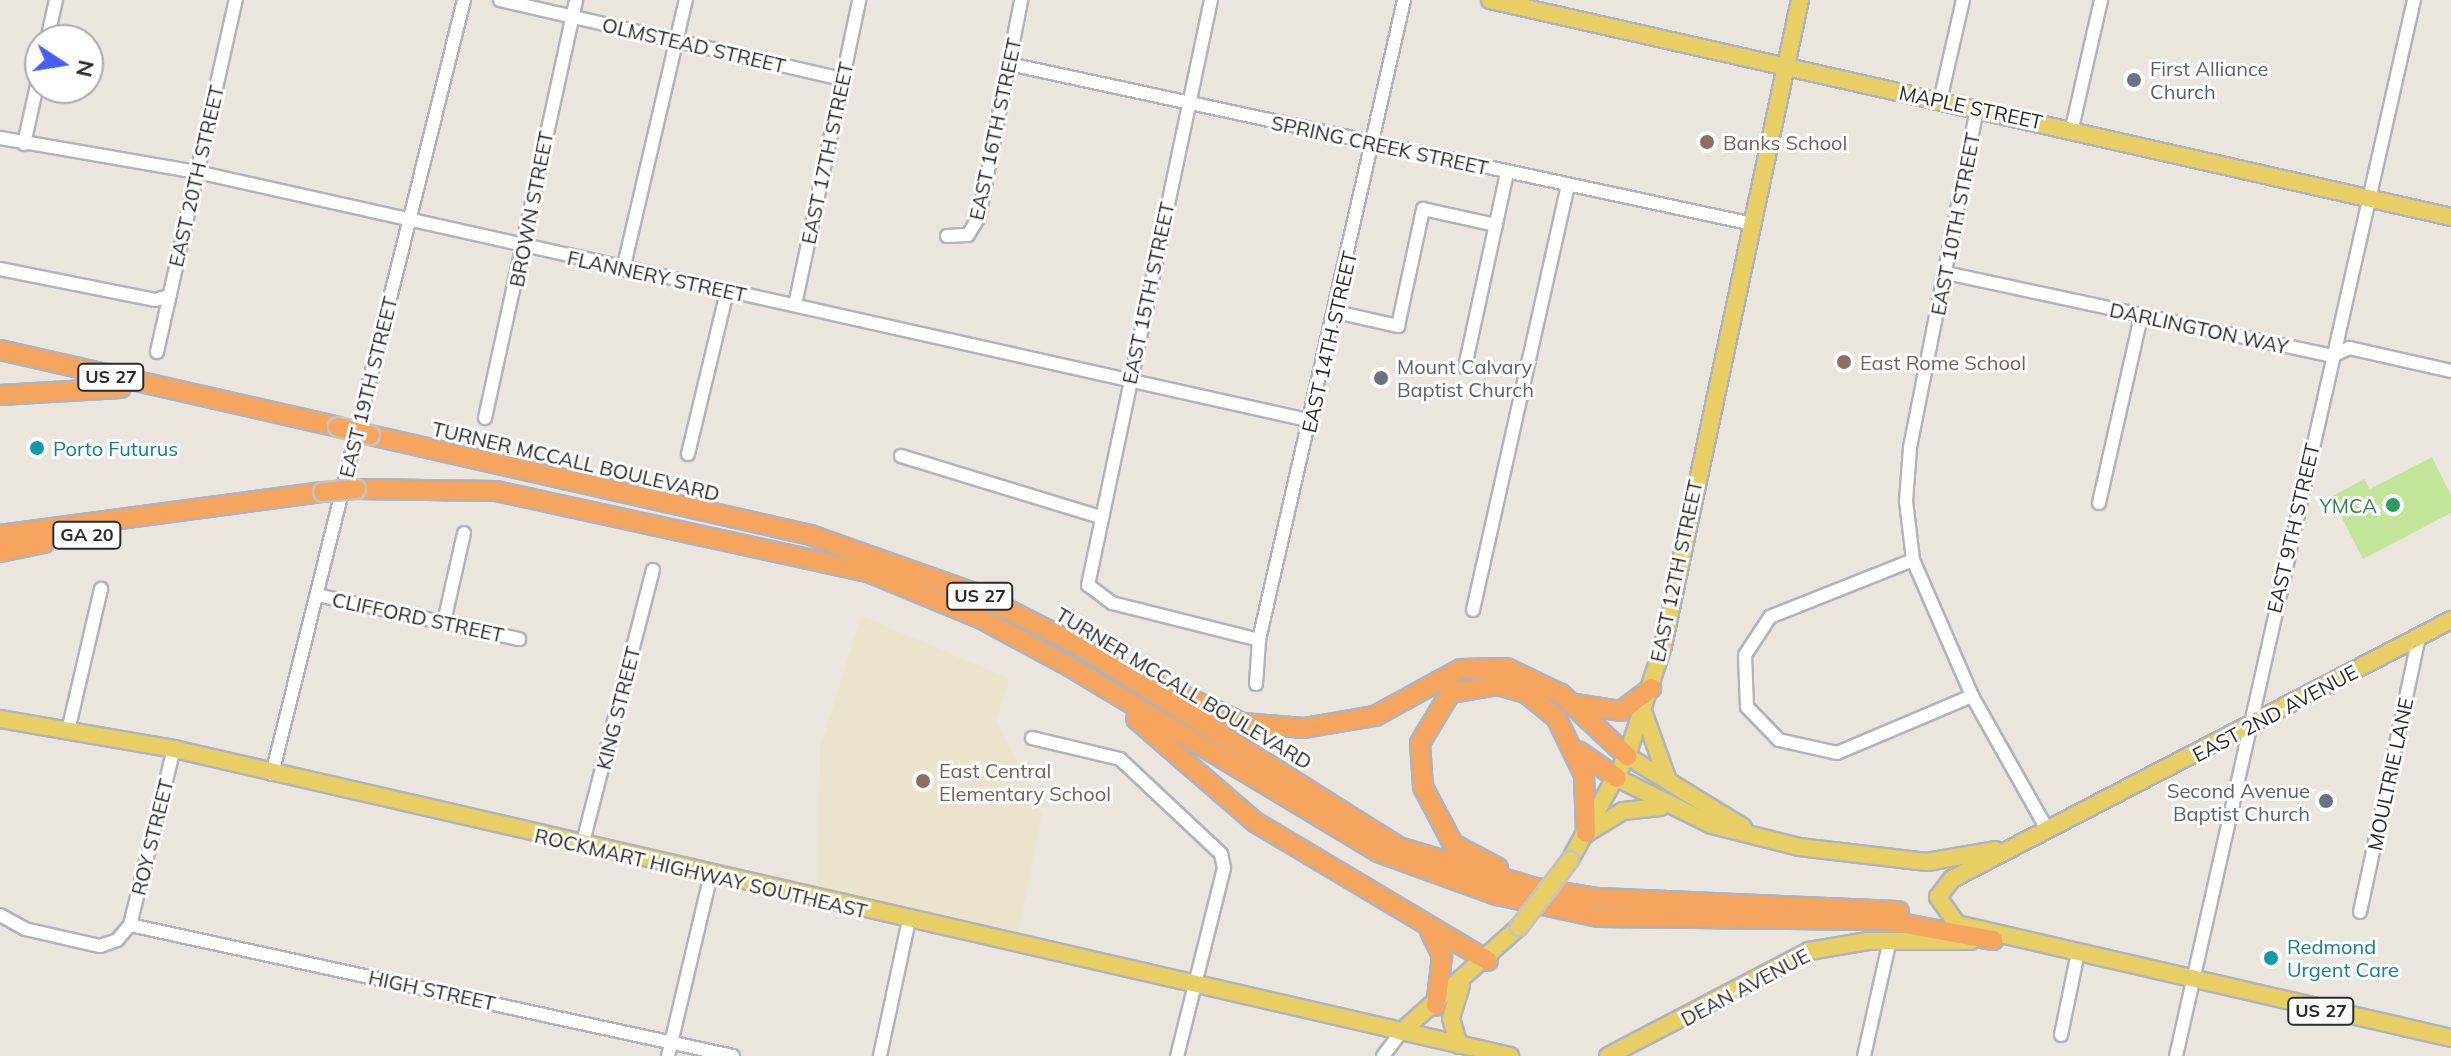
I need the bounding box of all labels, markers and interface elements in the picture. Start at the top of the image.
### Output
street label: OLMSTEAD STREET [600,12,788,78]
north arrow [24,24,104,104]
street label: EAST 16TH STREET [964,36,1026,222]
place label: First Alliance Church [2150,56,2268,103]
text: N [70,58,101,80]
street label: EAST 17TH STREET [796,60,858,246]
marker: First Alliance Church [2125,71,2143,89]
street label: MAPLE STREET [1897,80,2045,134]
street label: EAST 20TH STREET [163,83,229,269]
street label: SPRING CREEK STREET [1269,110,1491,180]
street label: BROWN STREET [504,129,558,289]
place label: Banks School [1723,130,1847,154]
street label: EAST 10TH STREET [1926,131,1984,317]
marker: Banks School [1698,133,1716,151]
street label: EAST 15TH STREET [1117,200,1179,386]
street label: FLANNERY STREET [565,245,749,307]
street label: EAST 14TH STREET [1296,249,1362,435]
street label: EAST 19TH STREET [334,294,402,480]
street label: DARLINGTON WAY [2107,297,2291,359]
place label: East Rome School [1860,350,2026,374]
marker: East Rome School [1835,353,1853,371]
place label: Mount Calvary Baptist Church [1397,354,1534,401]
road number: US 27 [77,363,145,391]
marker: Mount Calvary Baptist Church [1372,369,1390,387]
street label: TURNER MCCALL BOULEVARD [430,416,722,506]
place label: Porto Futurus [53,436,178,460]
marker: Porto Futurus [28,439,46,457]
street label: EAST 9TH STREET [2262,441,2324,615]
street label: EAST 12TH STREET [1645,478,1707,664]
place label: YMCA [2319,493,2377,517]
marker: YMCA [2384,496,2402,514]
road number: GA 20 [51,521,123,549]
road number: US 27 [946,582,1014,610]
street label: CLIFFORD STREET [330,587,506,647]
street label: TURNER MCCALL BOULEVARD [1052,602,1316,774]
street label: KING STREET [591,644,645,772]
street label: EAST 2ND AVENUE [2188,659,2362,767]
street label: MOULTRIE LANE [2362,695,2418,853]
place label: East Central Elementary School [939,758,1111,805]
marker: East Central Elementary School [914,772,932,790]
street label: ROY STREET [126,776,178,898]
place label: Second Avenue Baptist Church [2167,778,2310,825]
marker: Second Avenue Baptist Church [2317,792,2335,810]
street label: ROCKMART HIGHWAY SOUTHEAST [532,823,870,923]
place label: Redmond Urgent Care [2287,934,2399,981]
street label: DEAN AVENUE [1677,943,1813,1031]
marker: Redmond Urgent Care [2262,949,2280,967]
street label: HIGH STREET [366,965,498,1015]
road number: US 27 [2287,997,2355,1025]

